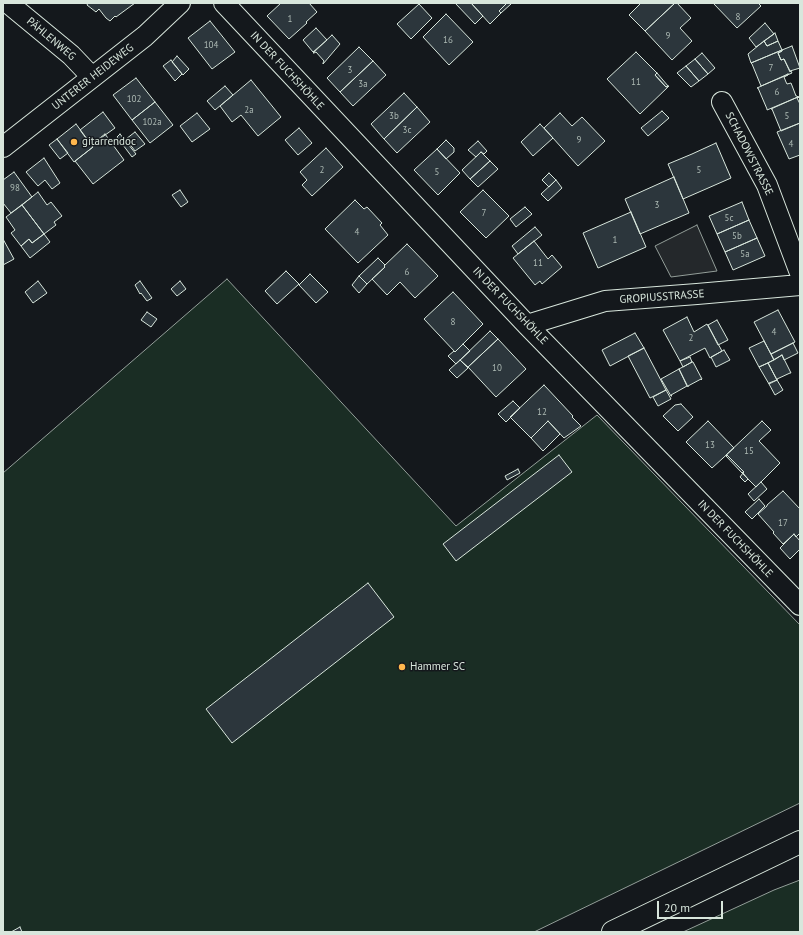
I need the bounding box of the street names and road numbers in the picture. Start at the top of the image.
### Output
street label: PÄHLENWEG [24,15,78,63]
street label: IN DER FUCHSHÖHLE [247,29,327,113]
street label: UNTERER HEIDEWEG [50,41,136,113]
street label: SCHADOWSTRASSE [722,110,776,198]
street label: IN DER FUCHSHÖHLE [470,265,550,347]
street label: GROPIUSSTRASSE [619,287,705,307]
street label: IN DER FUCHSHÖHLE [695,498,775,580]

